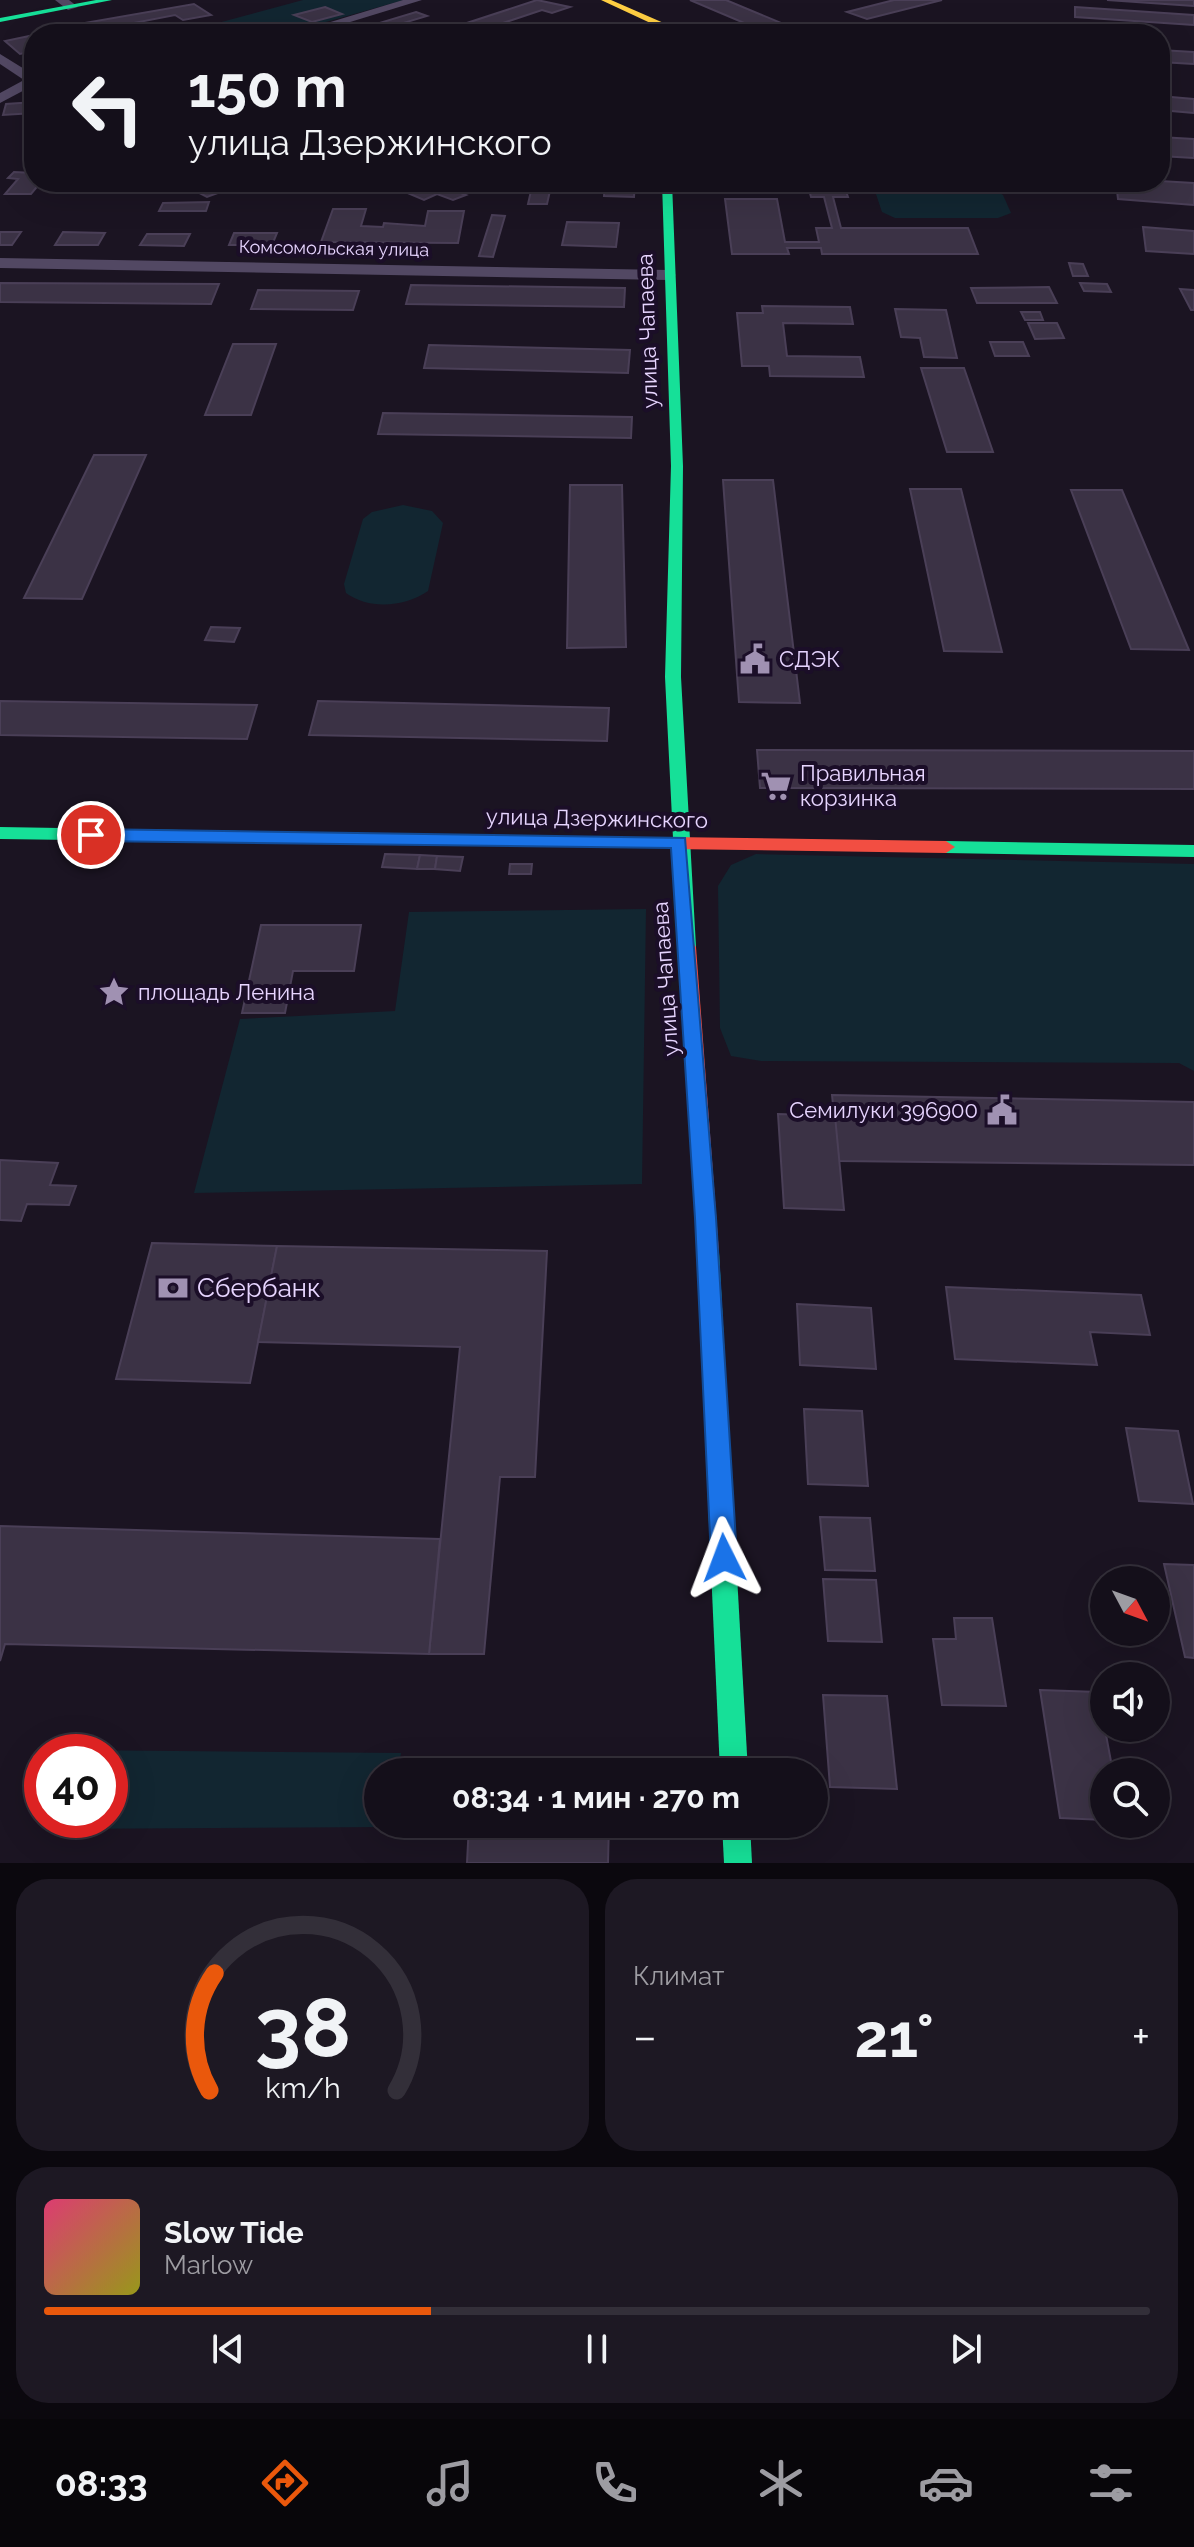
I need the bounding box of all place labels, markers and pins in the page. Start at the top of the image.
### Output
public building icon: СДЭК [738,642,772,676]
place label: СДЭК [779,646,840,672]
place label: Правильная корзинка [800,760,926,811]
supermarket icon: Правильная корзинка [759,769,793,803]
pin [57,801,125,869]
place icon: площадь Ленина [97,975,131,1009]
place label: площадь Ленина [138,979,315,1005]
public building icon: Семилуки 396900 [985,1093,1019,1127]
place label: Семилуки 396900 [789,1097,978,1123]
bank icon: Сбербанк [156,1271,190,1305]
place label: Сбербанк [197,1273,321,1303]

